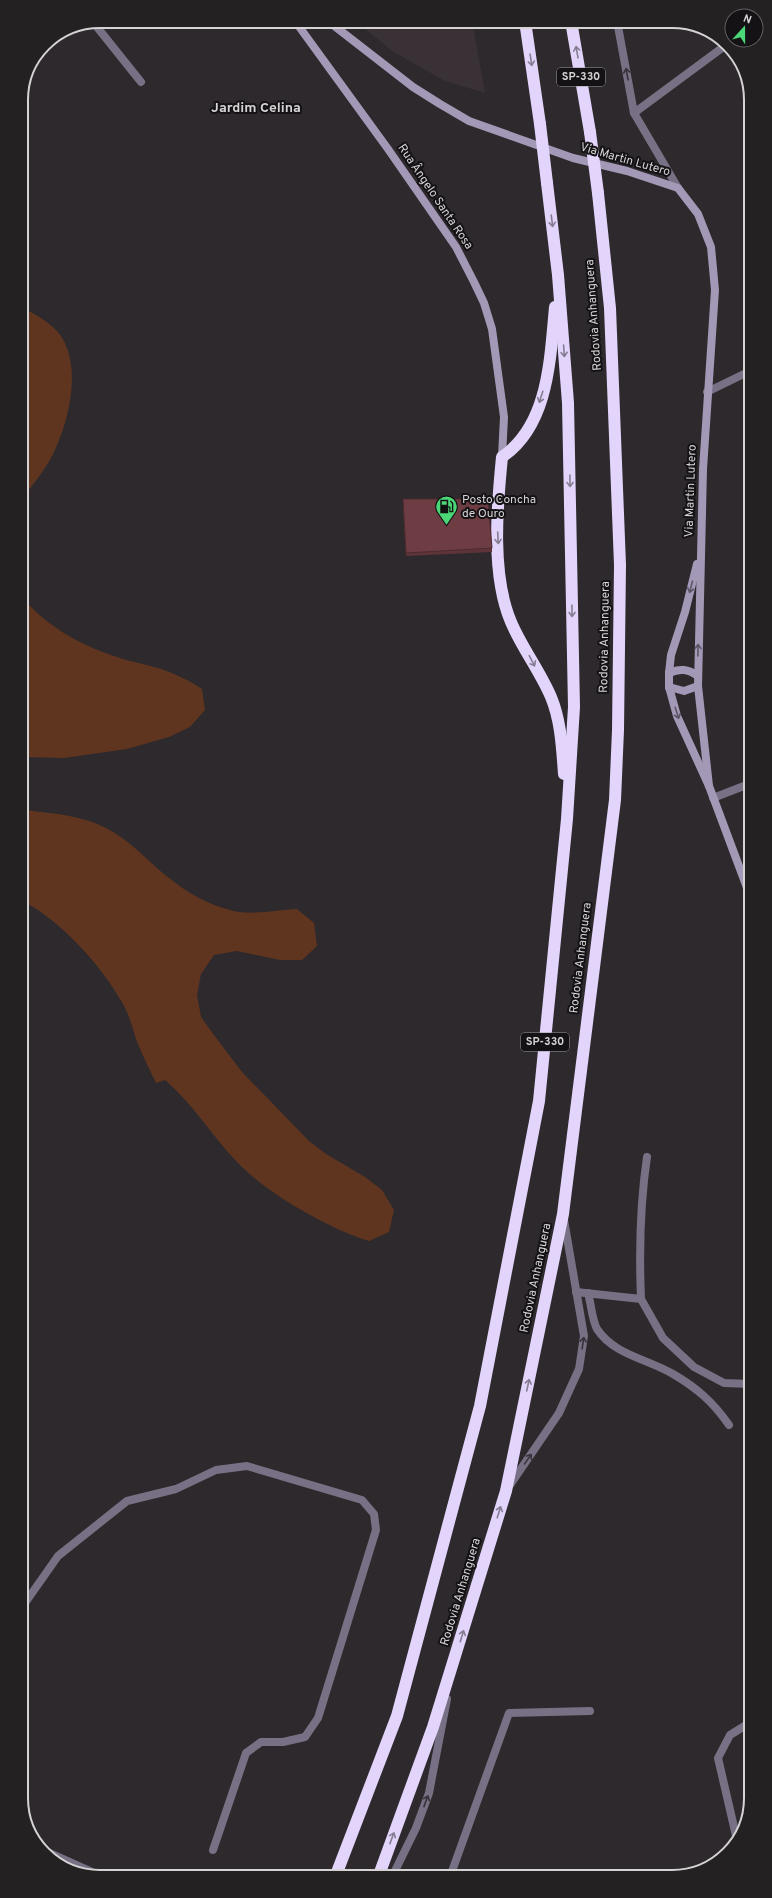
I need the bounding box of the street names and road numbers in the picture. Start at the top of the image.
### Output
road number: SP-330 [557,68,605,86]
street label: Via Martin Lutero [578,139,672,181]
street label: Rua Ângelo Santa Rosa [394,141,476,253]
street label: Rodovia Anhanguera [582,259,606,371]
street label: Via Martin Lutero [681,444,701,538]
street label: Rodovia Anhanguera [596,581,614,693]
street label: Rodovia Anhanguera [566,902,596,1014]
road number: SP-330 [521,1033,569,1051]
street label: Rodovia Anhanguera [517,1222,555,1334]
street label: Rodovia Anhanguera [437,1536,485,1648]

